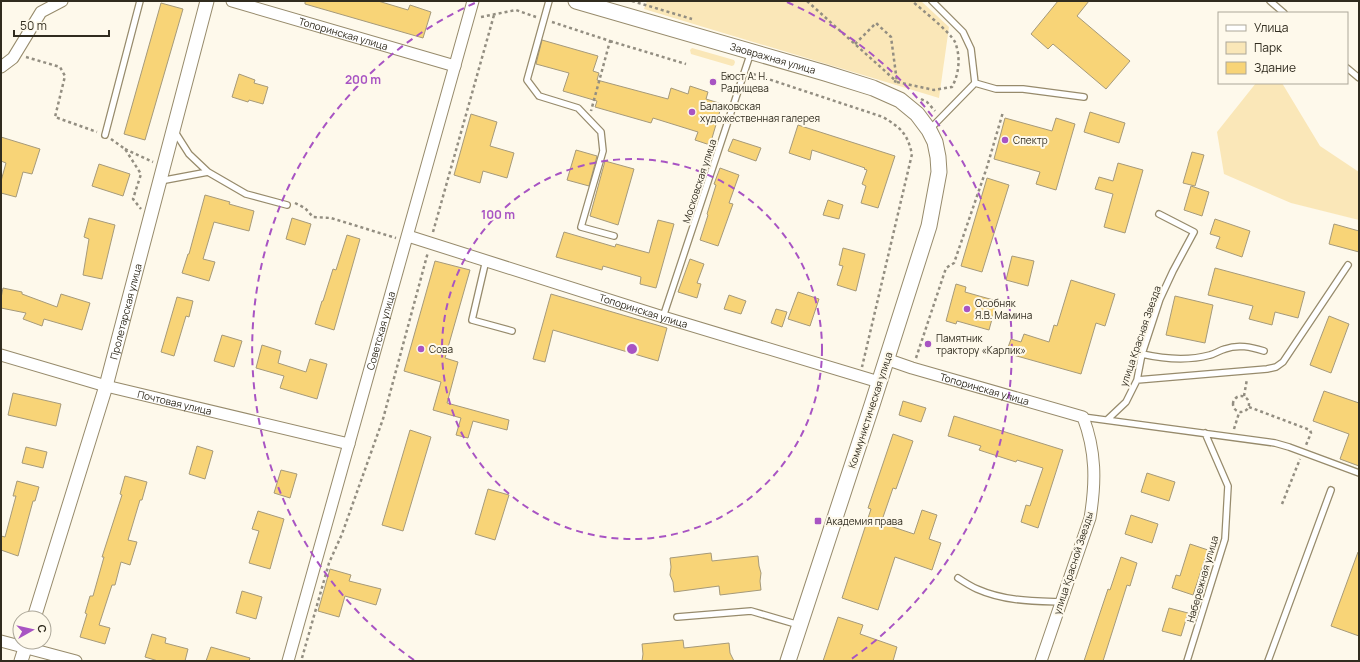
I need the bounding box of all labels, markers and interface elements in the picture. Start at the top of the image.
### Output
scale bar [14,12,109,38]
legend [1218,12,1348,84]
street label: Топоринская улица [297,14,390,53]
text: 50 m [20,17,47,34]
text: Улица [1254,19,1288,36]
street label: Заовражная улица [728,39,817,77]
text: Парк [1254,39,1283,56]
text: Здание [1254,59,1296,76]
place label: Бюст А. Н. Радищева [721,69,769,95]
text: 200 m [345,71,381,88]
marker: Бюст А. Н. Радищева [708,77,718,87]
place label: Балаковская художественная галерея [700,99,820,125]
marker: Балаковская художественная галерея [687,107,697,117]
place label: Спектр [1013,133,1048,147]
marker: Спектр [1000,135,1010,145]
street label: Московская улица [679,137,719,225]
text: 100 m [481,206,515,223]
street label: Пролетарская улица [106,262,145,361]
street label: улица Красная Звезда [1116,284,1164,388]
street label: Советская улица [363,290,398,372]
street label: Топоринская улица [597,290,689,331]
place label: Особняк Я.В. Мамина [975,296,1032,322]
marker: Особняк Я.В. Мамина [962,304,972,314]
place label: Памятник трактору «Карлик» [936,331,1026,357]
marker: Памятник трактору «Карлик» [923,339,933,349]
place label: Сова [429,342,453,356]
centre of rings [625,342,639,356]
marker: Сова [416,344,426,354]
street label: Коммунистическая улица [845,350,895,470]
street label: Топоринская улица [938,369,1031,408]
street label: Почтовая улица [136,387,213,418]
street label: улица Красной Звезды [1050,510,1096,616]
place label: Академия права [826,514,903,528]
marker: Академия права [813,516,823,526]
street label: Набережная улица [1183,534,1221,624]
north arrow [12,610,52,650]
text: С [34,623,50,634]

